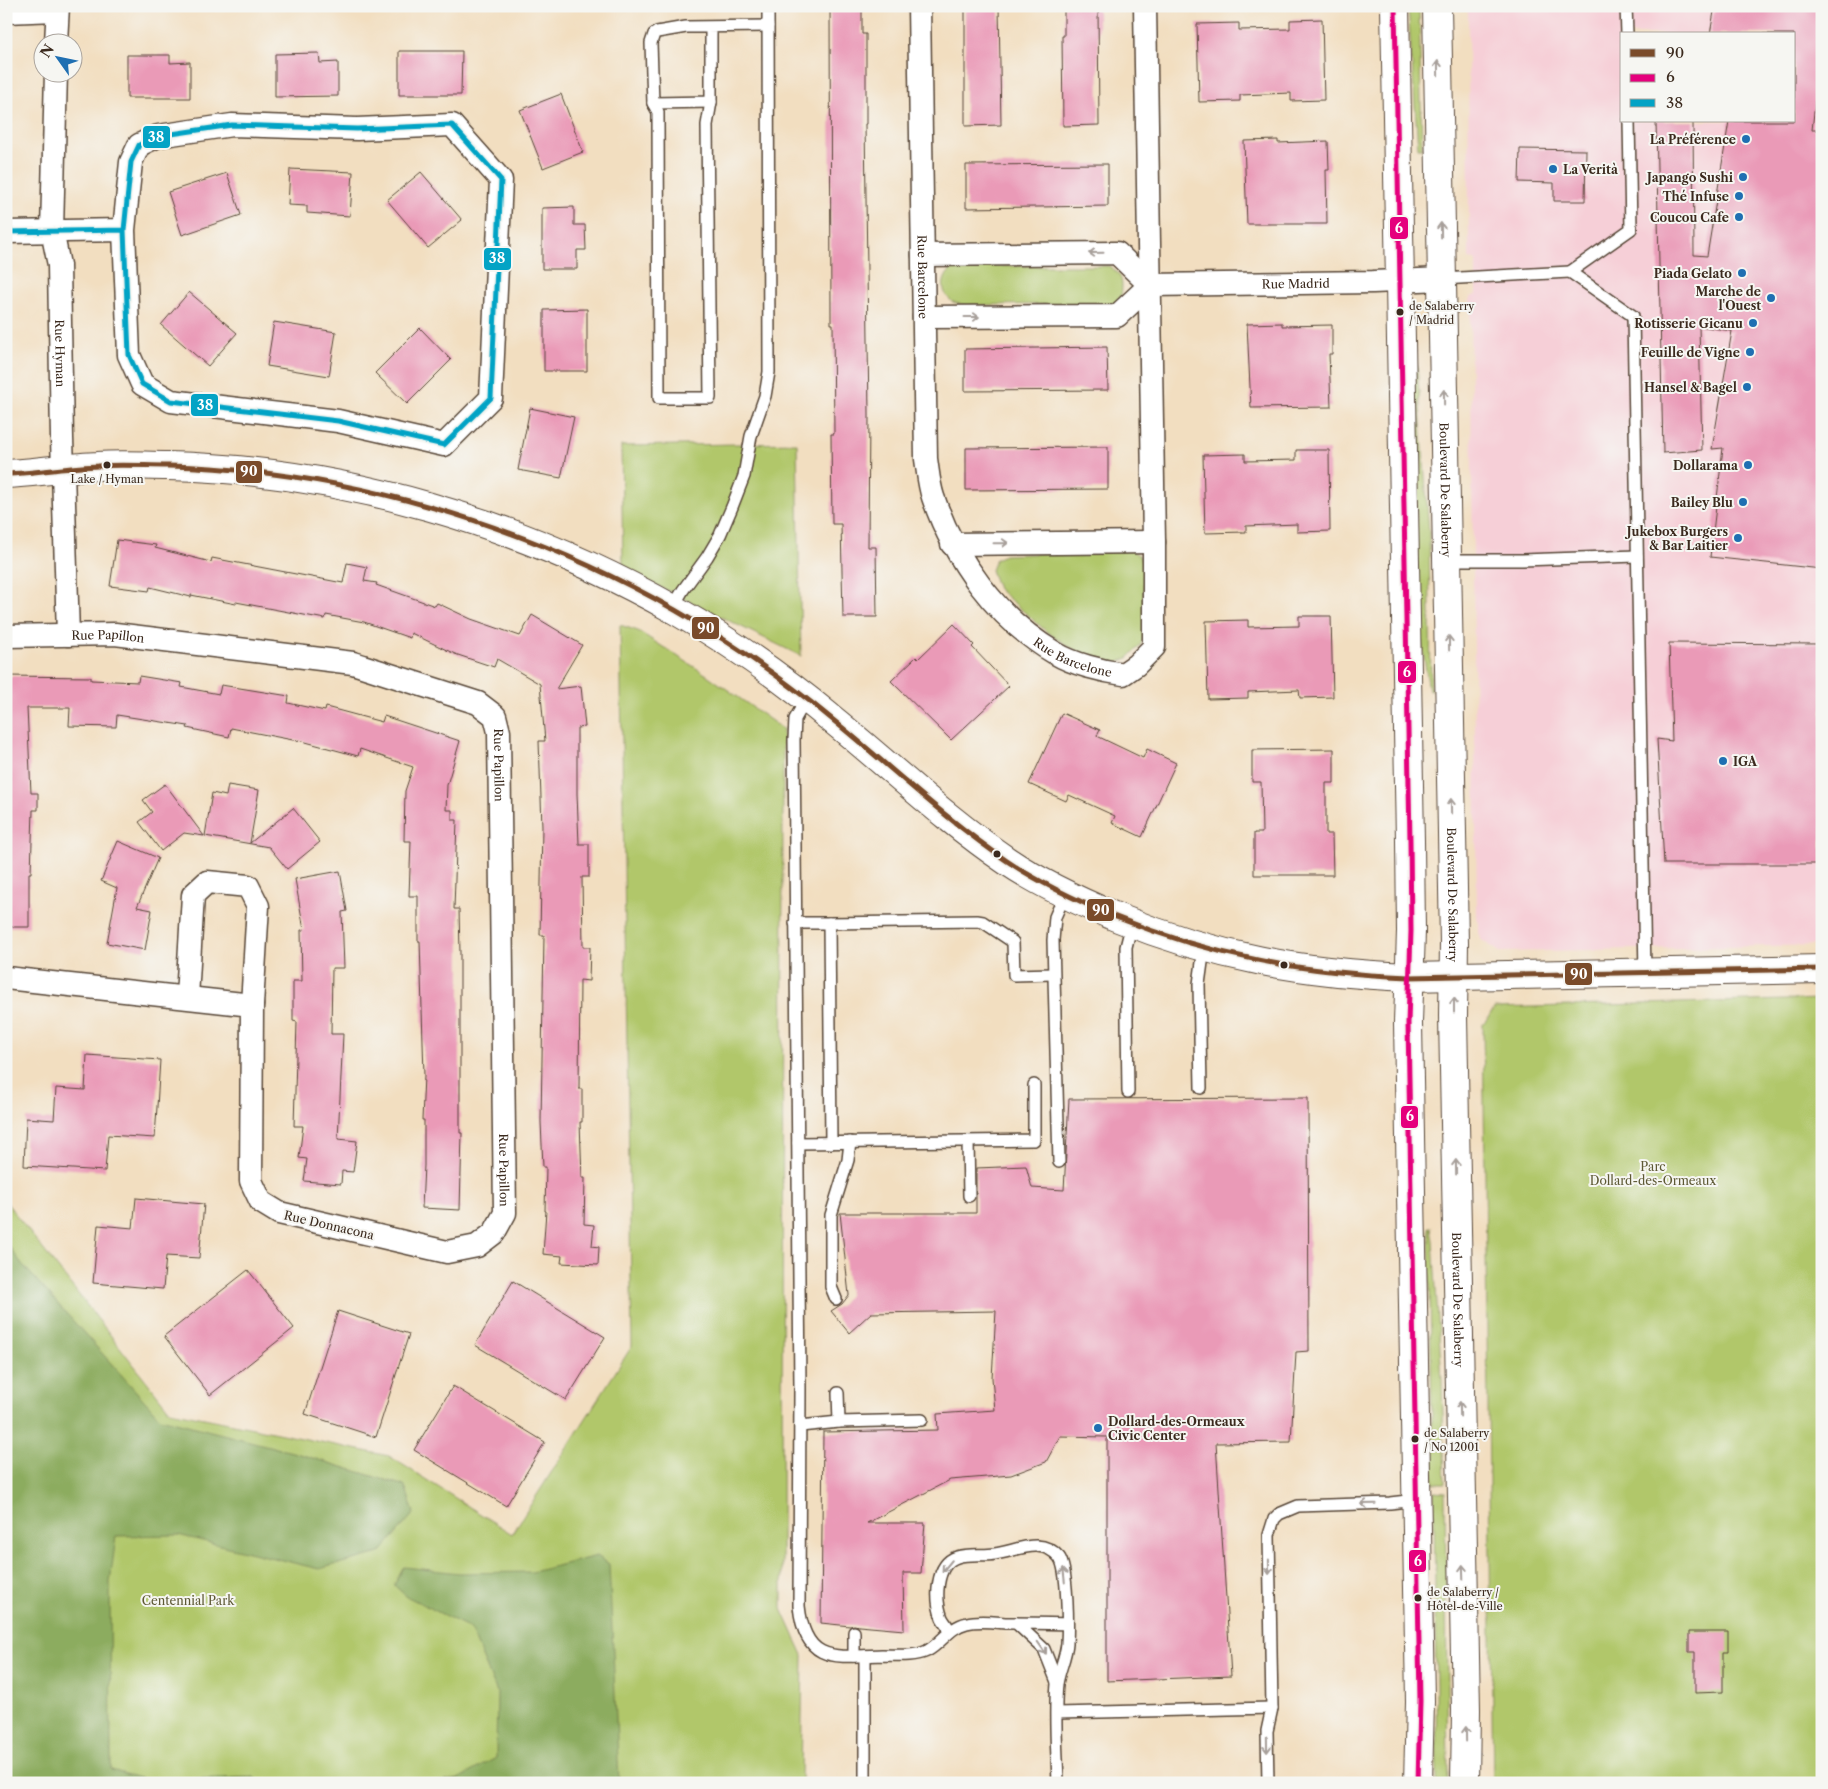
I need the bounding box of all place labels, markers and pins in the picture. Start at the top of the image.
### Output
place label: La Préférence [1650,132,1736,147]
marker: La Préférence [1740,133,1752,145]
place label: La Verità [1563,162,1619,177]
marker: La Verità [1547,163,1559,175]
place label: Japango Sushi [1645,170,1734,185]
marker: Japango Sushi [1737,171,1749,183]
place label: Thé Infuse [1662,189,1729,204]
marker: Thé Infuse [1733,190,1745,202]
place label: Coucou Cafe [1650,210,1729,225]
marker: Coucou Cafe [1733,211,1745,223]
place label: Piada Gelato [1654,266,1732,281]
marker: Piada Gelato [1736,267,1748,279]
place label: Marche de l'Ouest [1695,284,1761,313]
marker: Marche de l'Ouest [1765,292,1777,304]
place label: de Salaberry / Madrid [1409,299,1475,327]
marker: de Salaberry / Madrid [1395,307,1405,317]
place label: Rotisserie Gicanu [1634,316,1743,331]
marker: Rotisserie Gicanu [1747,317,1759,329]
place label: Feuille de Vigne [1641,345,1740,360]
marker: Feuille de Vigne [1744,346,1756,358]
place label: Hansel & Bagel [1644,380,1737,395]
marker: Hansel & Bagel [1741,381,1753,393]
place label: Dollarama [1673,458,1739,473]
marker: Dollarama [1742,459,1754,471]
marker: Lake / Hyman [102,460,112,470]
place label: Lake / Hyman [70,472,144,486]
place label: Bailey Blu [1671,495,1733,510]
marker: Bailey Blu [1737,496,1749,508]
place label: Jukebox Burgers & Bar Laitier [1625,524,1728,553]
marker: Jukebox Burgers & Bar Laitier [1732,532,1744,544]
place label: IGA [1733,754,1758,769]
marker: IGA [1717,755,1729,767]
unlabelled marker [992,849,1002,859]
unlabelled marker [1279,960,1289,970]
place label: Dollard-des-Ormeaux Civic Center [1108,1414,1245,1443]
marker: Dollard-des-Ormeaux Civic Center [1092,1422,1104,1434]
place label: de Salaberry / No 12001 [1424,1426,1490,1454]
marker: de Salaberry / No 12001 [1410,1434,1420,1444]
place label: de Salaberry / Hôtel-de-Ville [1427,1585,1503,1613]
marker: de Salaberry / Hôtel-de-Ville [1413,1593,1423,1603]

